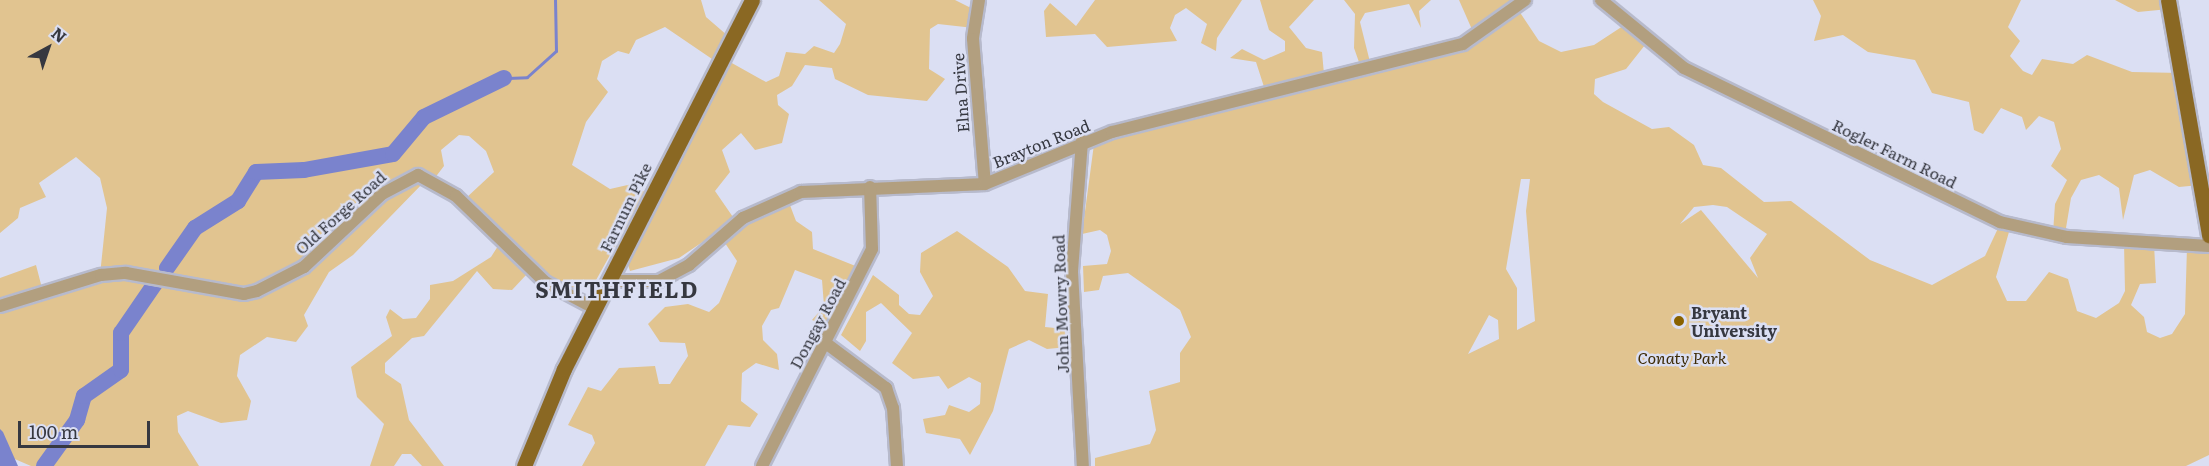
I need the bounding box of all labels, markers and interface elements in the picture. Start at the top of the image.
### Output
north arrow [18,18,78,78]
text: N [47,21,72,48]
street label: Elna Drive [948,53,972,133]
street label: Brayton Road [990,115,1092,171]
street label: Rogler Farm Road [1830,115,1960,191]
street label: Farnum Pike [595,159,655,255]
street label: Old Forge Road [291,166,389,258]
street label: John Mowry Road [1048,234,1072,374]
street label: Dongay Road [785,274,849,372]
district label: SMITHFIELD [535,276,699,302]
place label: Bryant University [1691,302,1777,340]
marker: Bryant University [1672,314,1686,328]
park label: Conaty Park [1638,347,1726,367]
scale bar [21,409,153,447]
text: 100 m [29,418,78,445]

